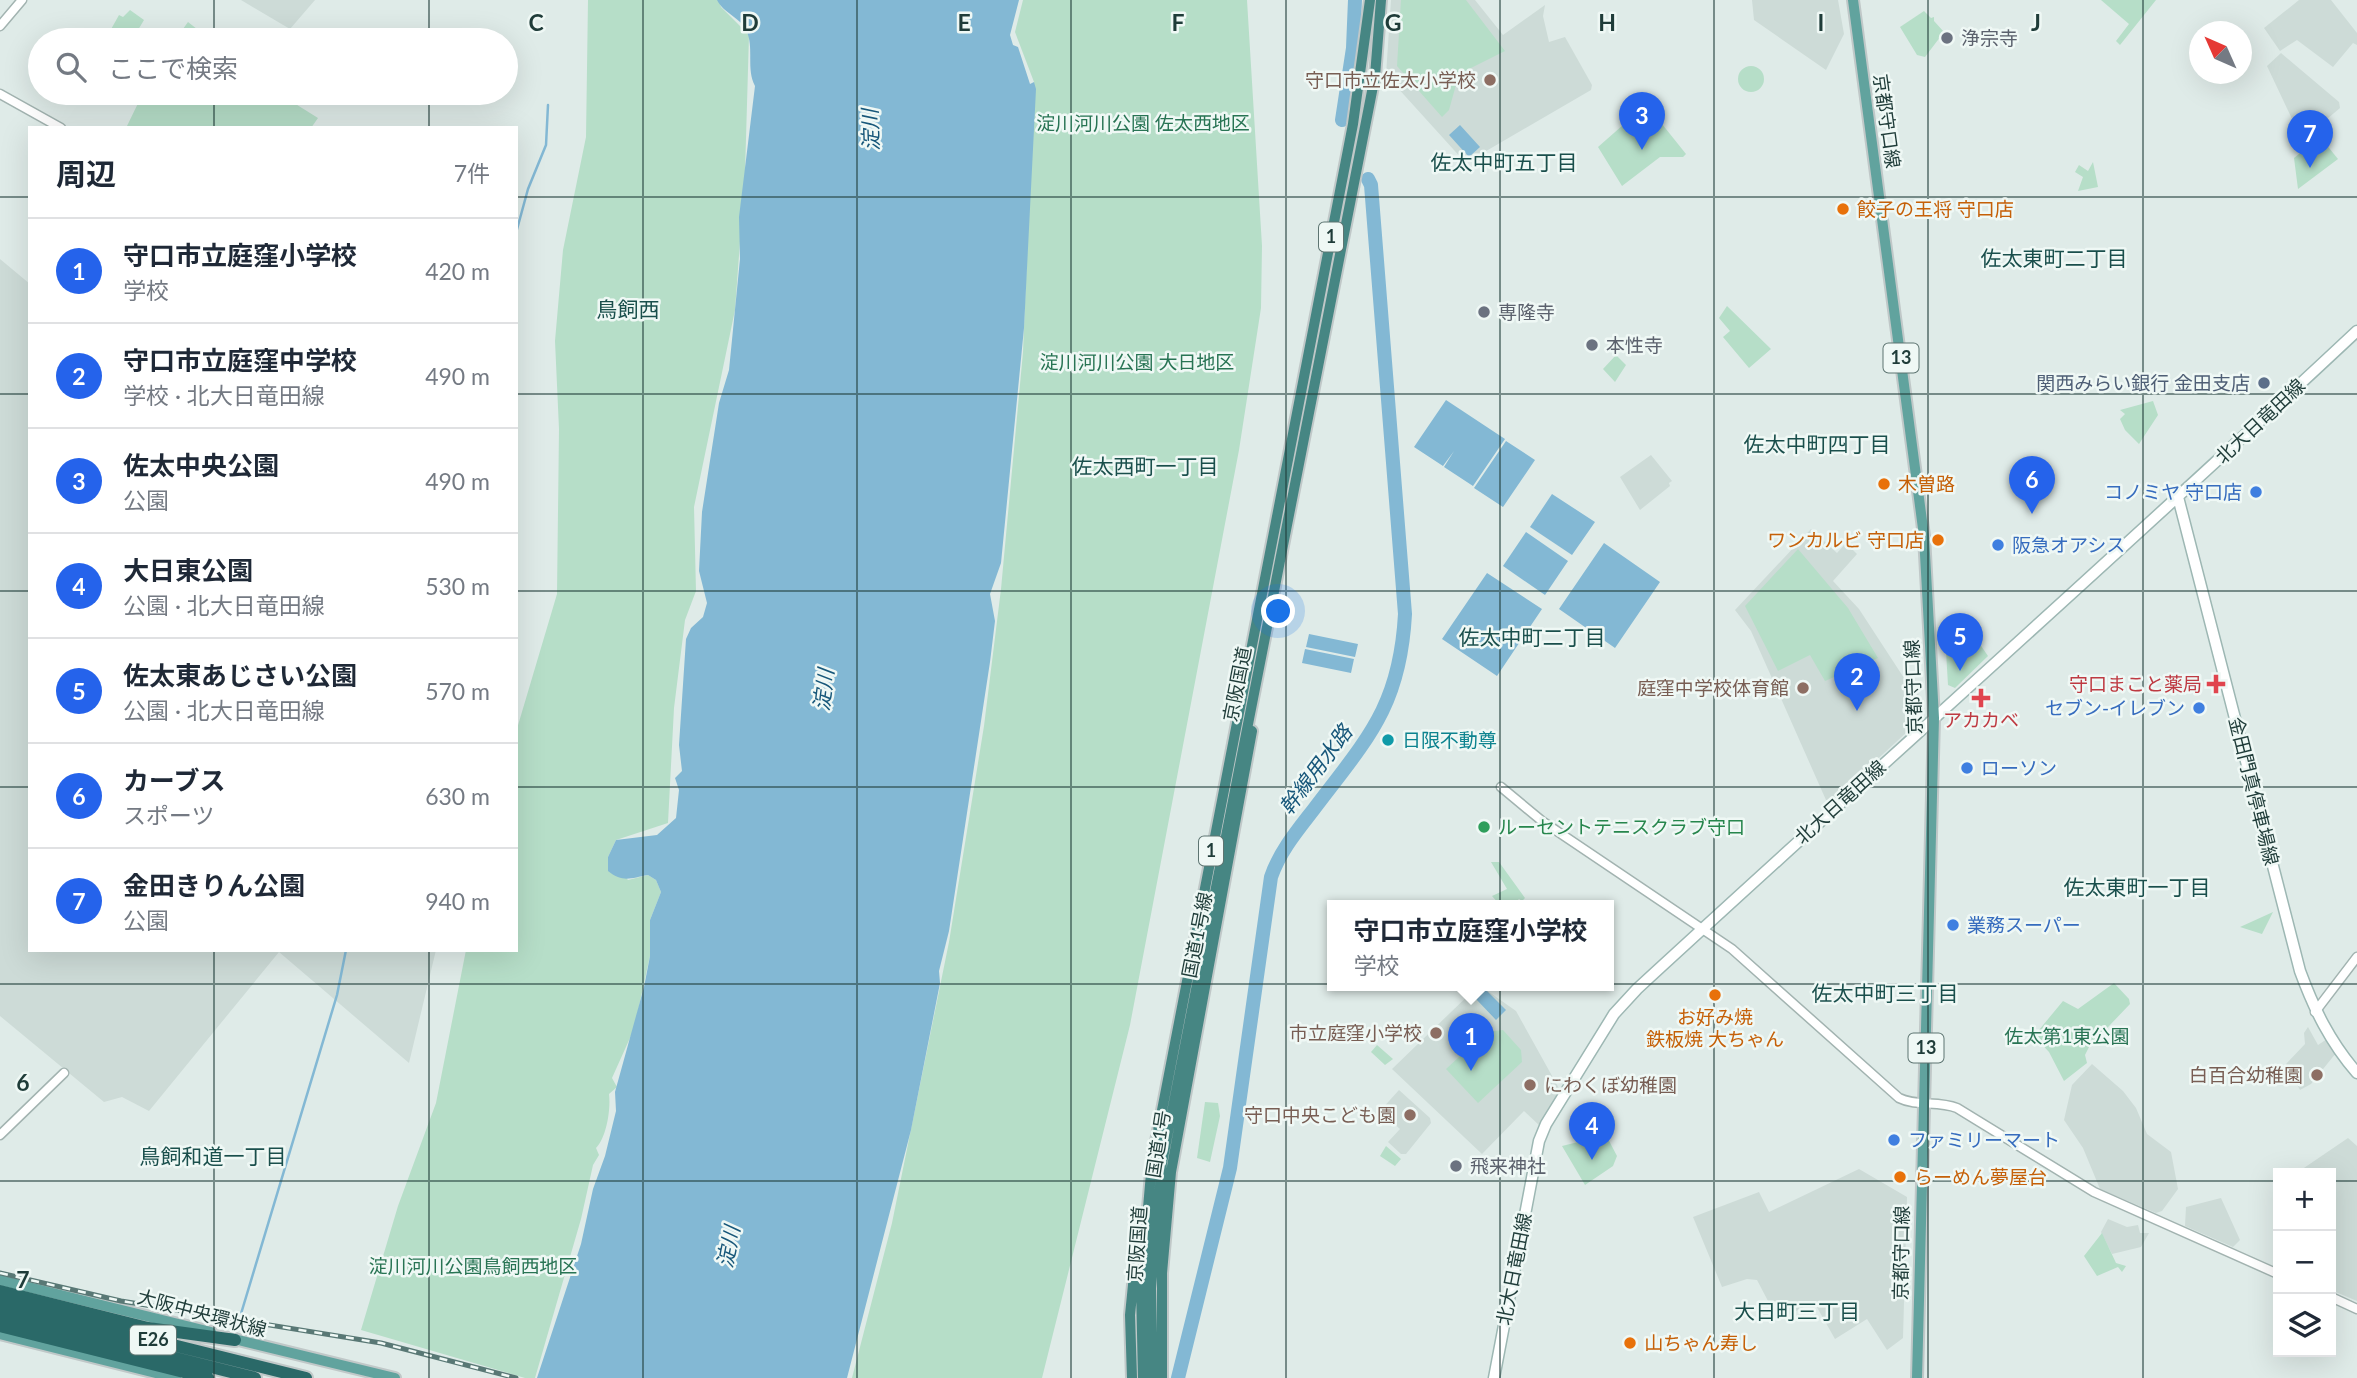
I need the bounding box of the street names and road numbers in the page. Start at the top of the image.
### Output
street label: 京都守口線 [1869,72,1905,170]
road number: 1 [1319,222,1343,251]
road number: 13 [1884,344,1918,372]
street label: 北大日竜田線 [2210,373,2309,468]
street label: 京都守口線 [1899,639,1926,735]
street label: 京阪国道 [1218,644,1255,723]
street label: 金田門真停車場線 [2225,714,2284,867]
street label: 北大日竜田線 [1790,755,1890,848]
road number: 1 [1199,836,1223,866]
street label: 国道1号線 [1177,890,1216,980]
road number: 13 [1909,1034,1944,1063]
street label: 国道1号 [1141,1109,1174,1179]
street label: 京阪国道 [1122,1205,1151,1283]
street label: 京都守口線 [1888,1205,1913,1301]
street label: 北大日竜田線 [1491,1211,1536,1327]
street label: 大阪中央環状線 [135,1284,269,1341]
road number: E26 [130,1325,176,1354]

